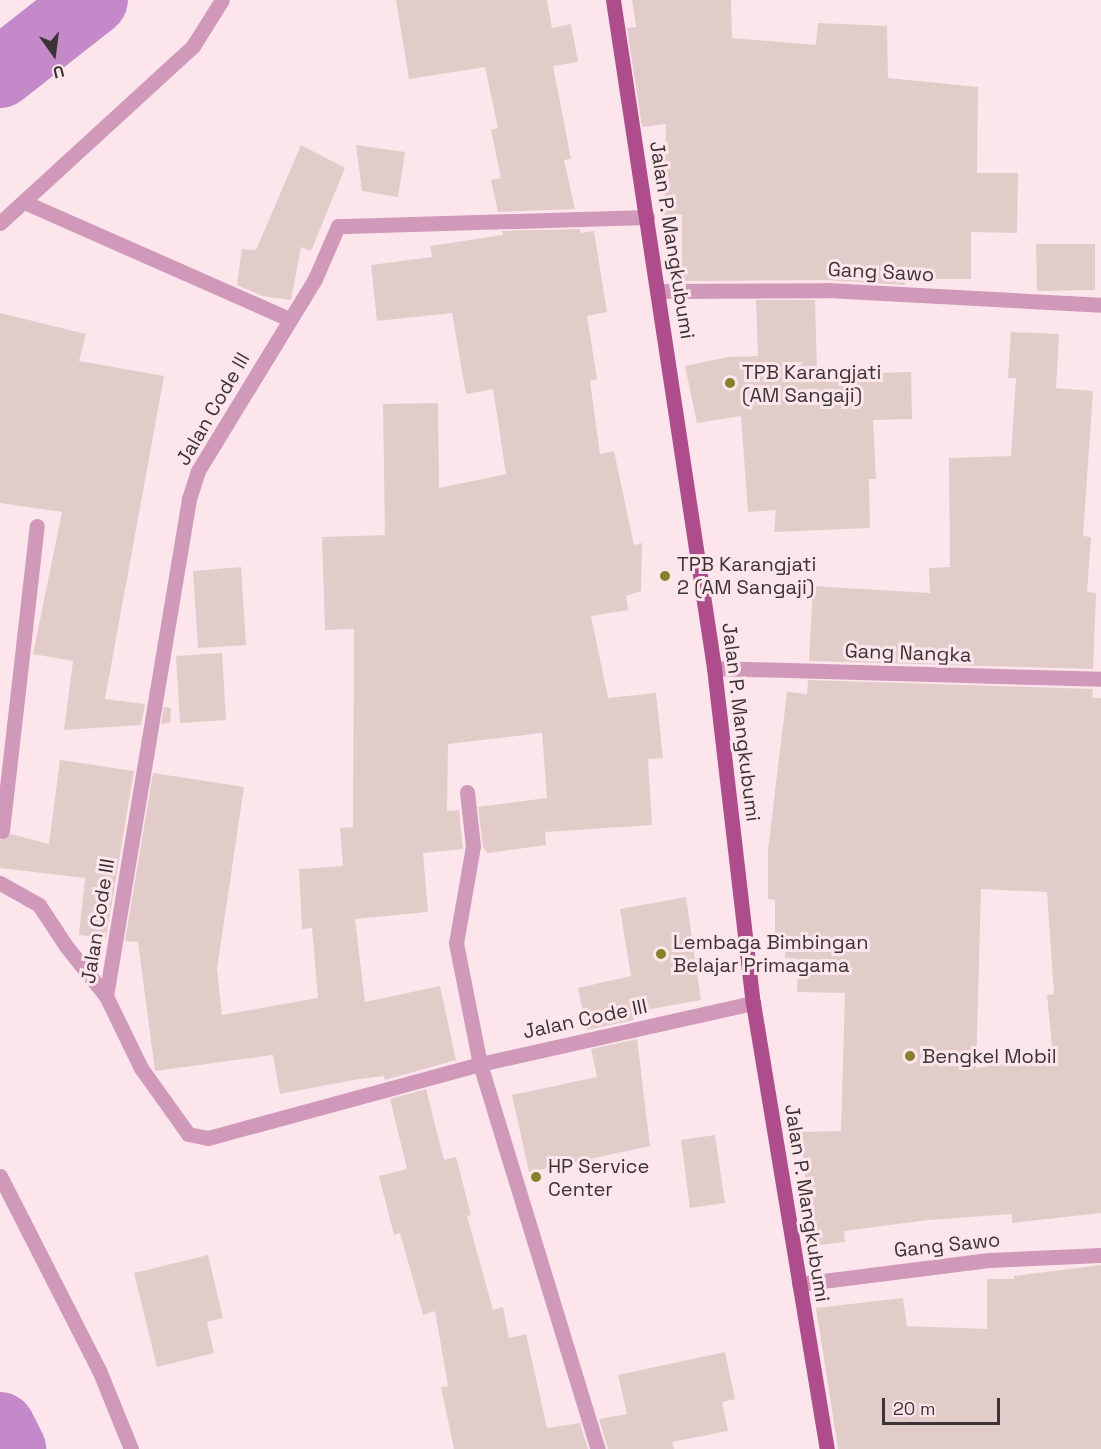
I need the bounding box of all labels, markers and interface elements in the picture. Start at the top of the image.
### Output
north arrow [24,24,84,84]
text: U [51,60,66,83]
street label: Jalan P. Mangkubumi [644,139,700,341]
street label: Gang Sawo [827,257,935,287]
street label: Jalan Code III [171,348,255,470]
place label: TPB Karangjati (AM Sangaji) [742,360,881,407]
marker: TPB Karangjati (AM Sangaji) [723,376,737,390]
place label: TPB Karangjati 2 (AM Sangaji) [677,552,816,599]
marker: TPB Karangjati 2 (AM Sangaji) [658,569,672,583]
street label: Jalan P. Mangkubumi [717,621,765,823]
street label: Gang Nangka [844,639,972,667]
street label: Jalan Code III [76,857,120,985]
place label: Lembaga Bimbingan Belajar Primagama [673,930,868,977]
marker: Lembaga Bimbingan Belajar Primagama [654,947,668,961]
street label: Jalan Code III [521,994,649,1044]
place label: Bengkel Mobil [922,1044,1057,1068]
marker: Bengkel Mobil [903,1049,917,1063]
street label: Jalan P. Mangkubumi [779,1102,835,1304]
place label: HP Service Center [548,1154,649,1201]
marker: HP Service Center [529,1170,543,1184]
street label: Gang Sawo [893,1227,1001,1263]
scale bar [885,1386,1004,1424]
text: 20 m [893,1397,936,1420]

